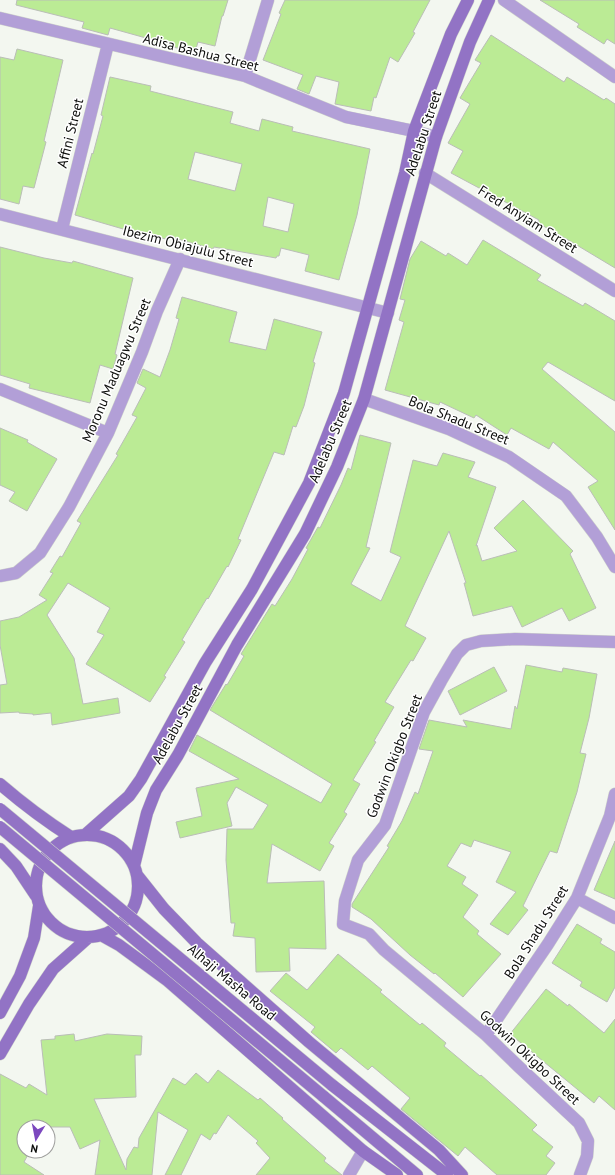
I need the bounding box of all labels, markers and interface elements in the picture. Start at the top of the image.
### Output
street label: Adisa Bashua Street [141,29,261,75]
street label: Adelabu Street [401,88,445,178]
street label: Affini Street [53,96,87,170]
street label: Fred Anyiam Street [475,181,581,257]
street label: Ibezim Obiajulu Street [121,221,255,271]
street label: Moronu Maduagwu Street [77,295,155,445]
street label: Bola Shadu Street [406,392,512,448]
street label: Adelabu Street [304,397,356,485]
street label: Adelabu Street [148,681,206,767]
street label: Godwin Okigbo Street [362,691,426,820]
street label: Bola Shadu Street [500,882,572,982]
street label: Alhaji Masha Road [184,940,280,1024]
street label: Godwin Okigbo Street [476,1006,584,1108]
north arrow [16,1119,56,1159]
text: N [29,1141,39,1156]

